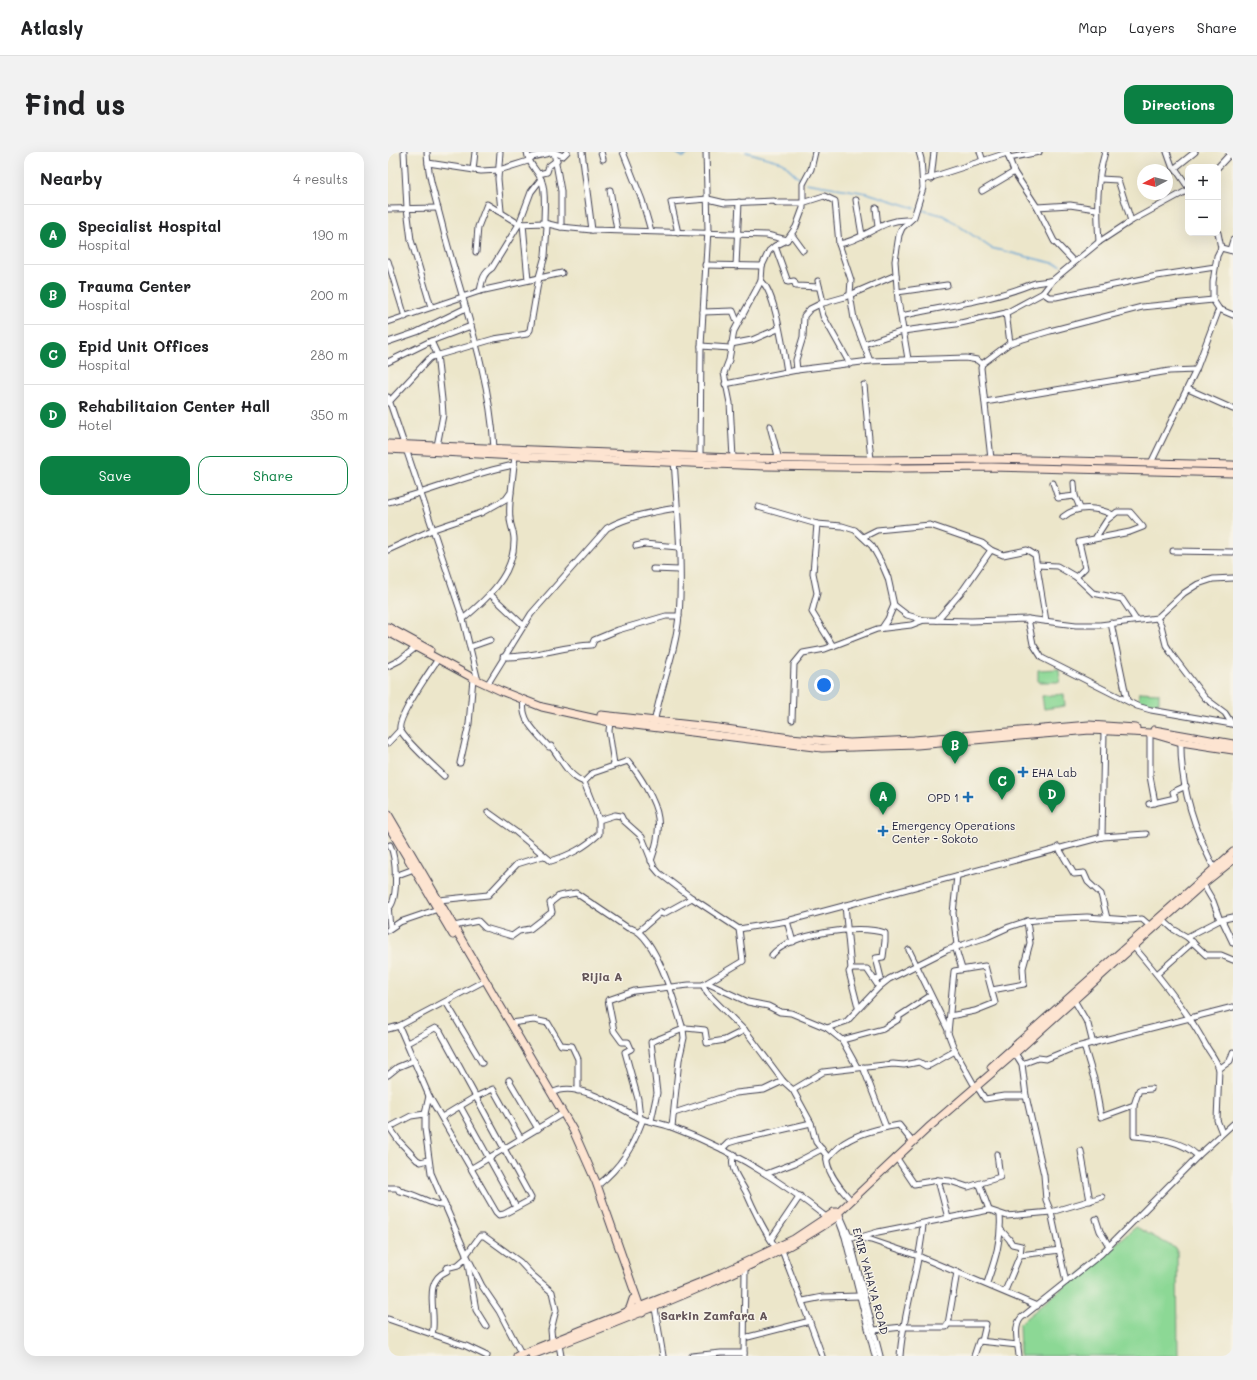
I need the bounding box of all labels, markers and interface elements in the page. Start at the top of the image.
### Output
text: Atlasly [20,15,83,40]
text: Map [1078,18,1107,37]
text: Layers [1129,18,1175,37]
text: Share [1197,18,1237,37]
button: Directions [1124,85,1233,124]
text: Find us [24,86,125,122]
north arrow [1137,164,1173,200]
map controls [1185,164,1221,236]
button: + [1185,164,1221,200]
text: Nearby [40,167,102,189]
text: 4 results [293,170,348,187]
button: − [1185,200,1221,236]
text: Specialist Hospital [78,216,221,236]
text: A [48,226,58,243]
text: 190 m [312,226,348,243]
text: Hospital [78,236,130,253]
text: Trauma Center [78,276,191,296]
text: B [49,286,57,303]
text: 200 m [310,286,348,303]
text: Hospital [78,296,130,313]
text: Epid Unit Offices [78,336,209,356]
text: C [48,346,58,363]
text: 280 m [310,346,348,363]
text: Hospital [78,356,130,373]
text: Rehabilitaion Center Hall [78,396,270,416]
text: D [48,406,58,423]
text: 350 m [310,406,348,423]
text: Hotel [78,416,112,433]
button: Save [40,456,190,495]
button: Share [198,456,348,495]
your location [814,675,834,695]
pin: B [942,731,968,764]
place label: EHA Lab [1032,765,1077,780]
marker: EHA Lab [1017,766,1029,778]
pin: C [989,767,1015,800]
pin: D [1039,780,1065,813]
pin: A [870,782,896,815]
place label: OPD 1 [928,790,959,805]
marker: OPD 1 [962,791,974,803]
place label: Emergency Operations Center - Sokoto [892,818,1015,846]
marker: Emergency Operations Center - Sokoto [877,825,889,837]
district label: Rijia A [582,968,622,984]
street label: EMIR YAHAYA ROAD [850,1226,892,1336]
district label: Sarkin Zamfara A [660,1307,768,1323]

